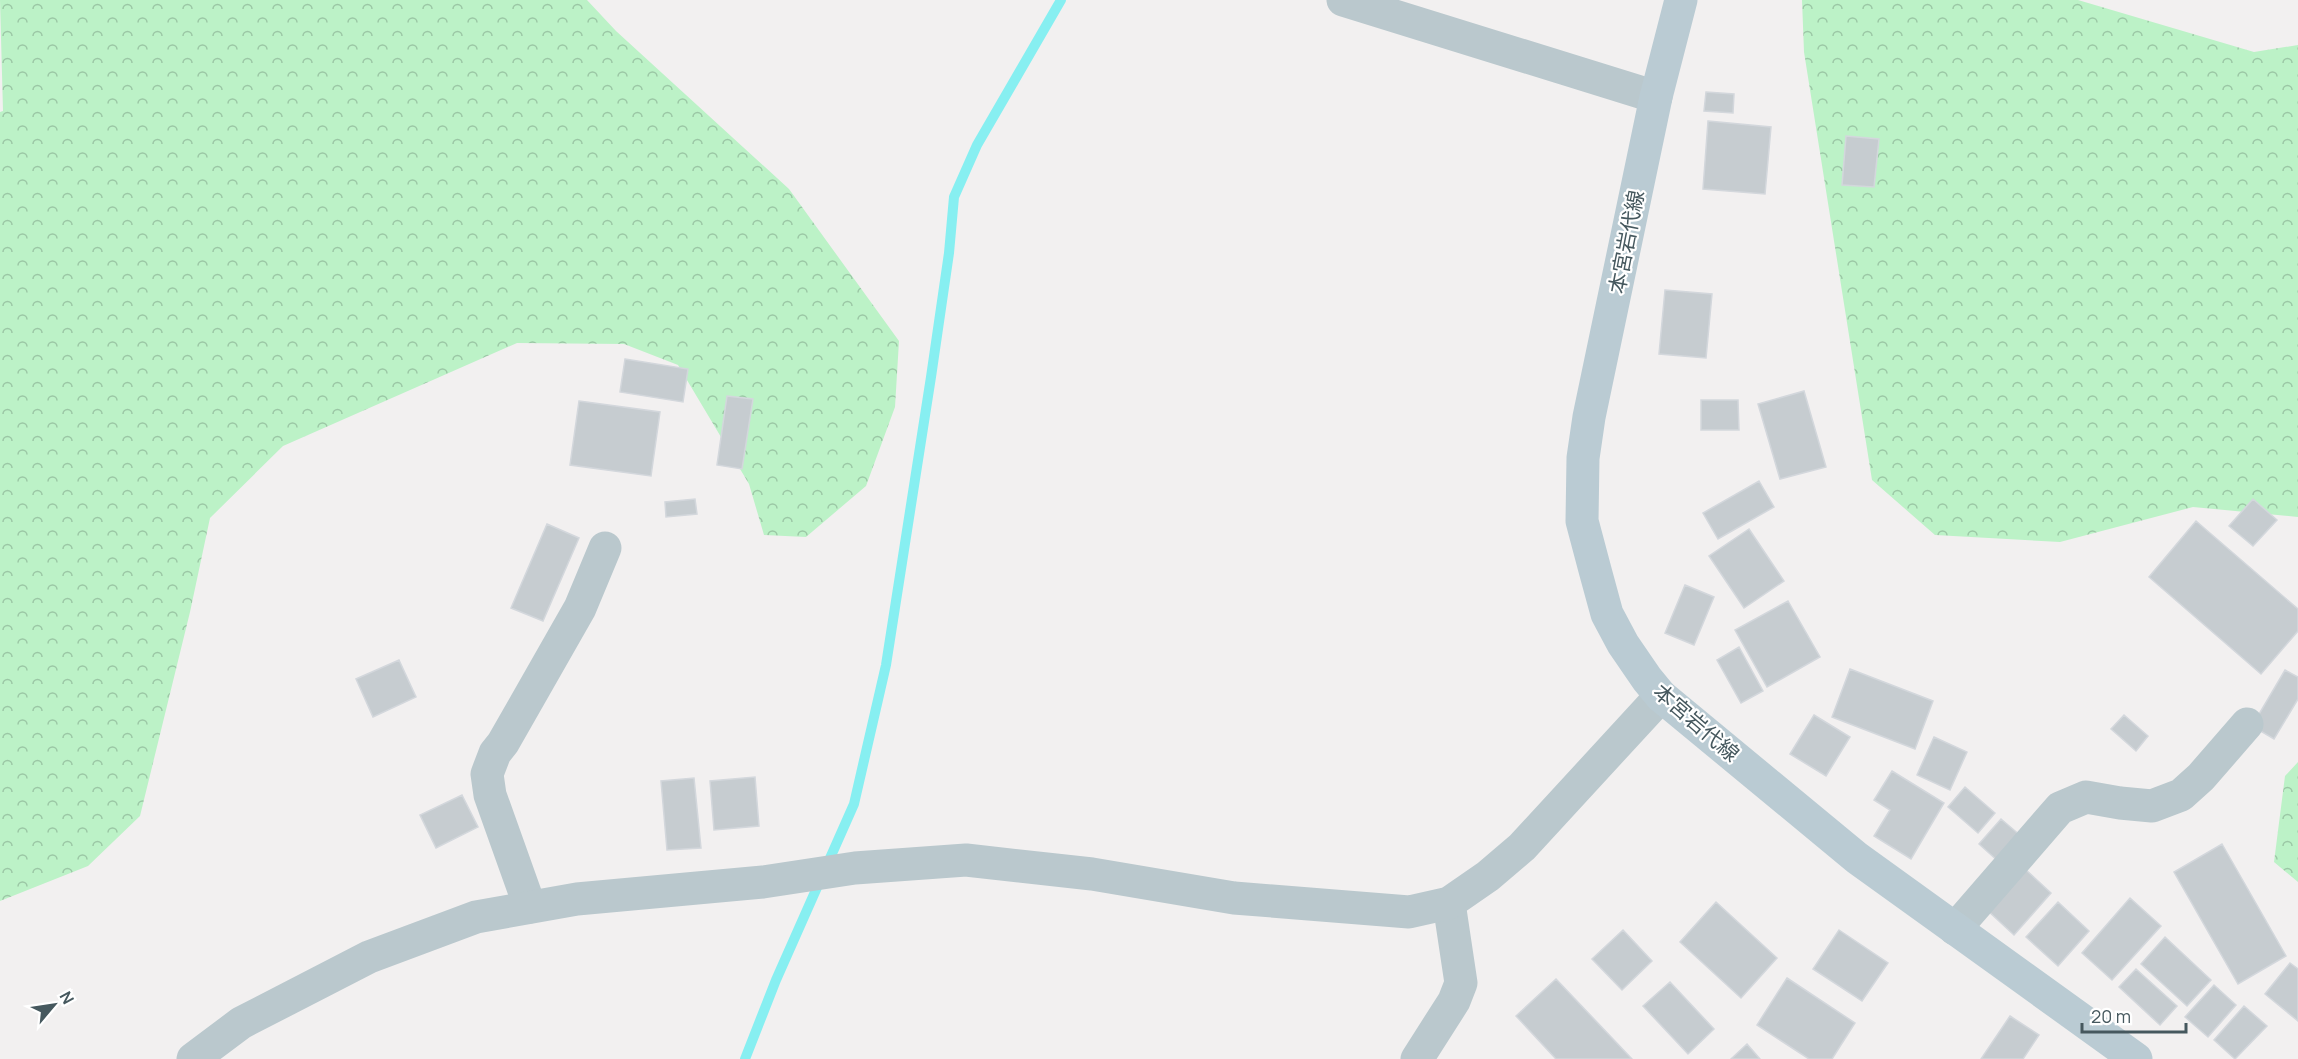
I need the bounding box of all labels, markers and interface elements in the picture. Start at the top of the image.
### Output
street label: 本宮岩代線 [1602,188,1650,296]
street label: 本宮岩代線 [1648,677,1745,767]
north arrow [24,975,84,1035]
text: N [55,987,80,1008]
scale bar [2082,996,2186,1034]
text: 20 m [2091,1004,2131,1028]

